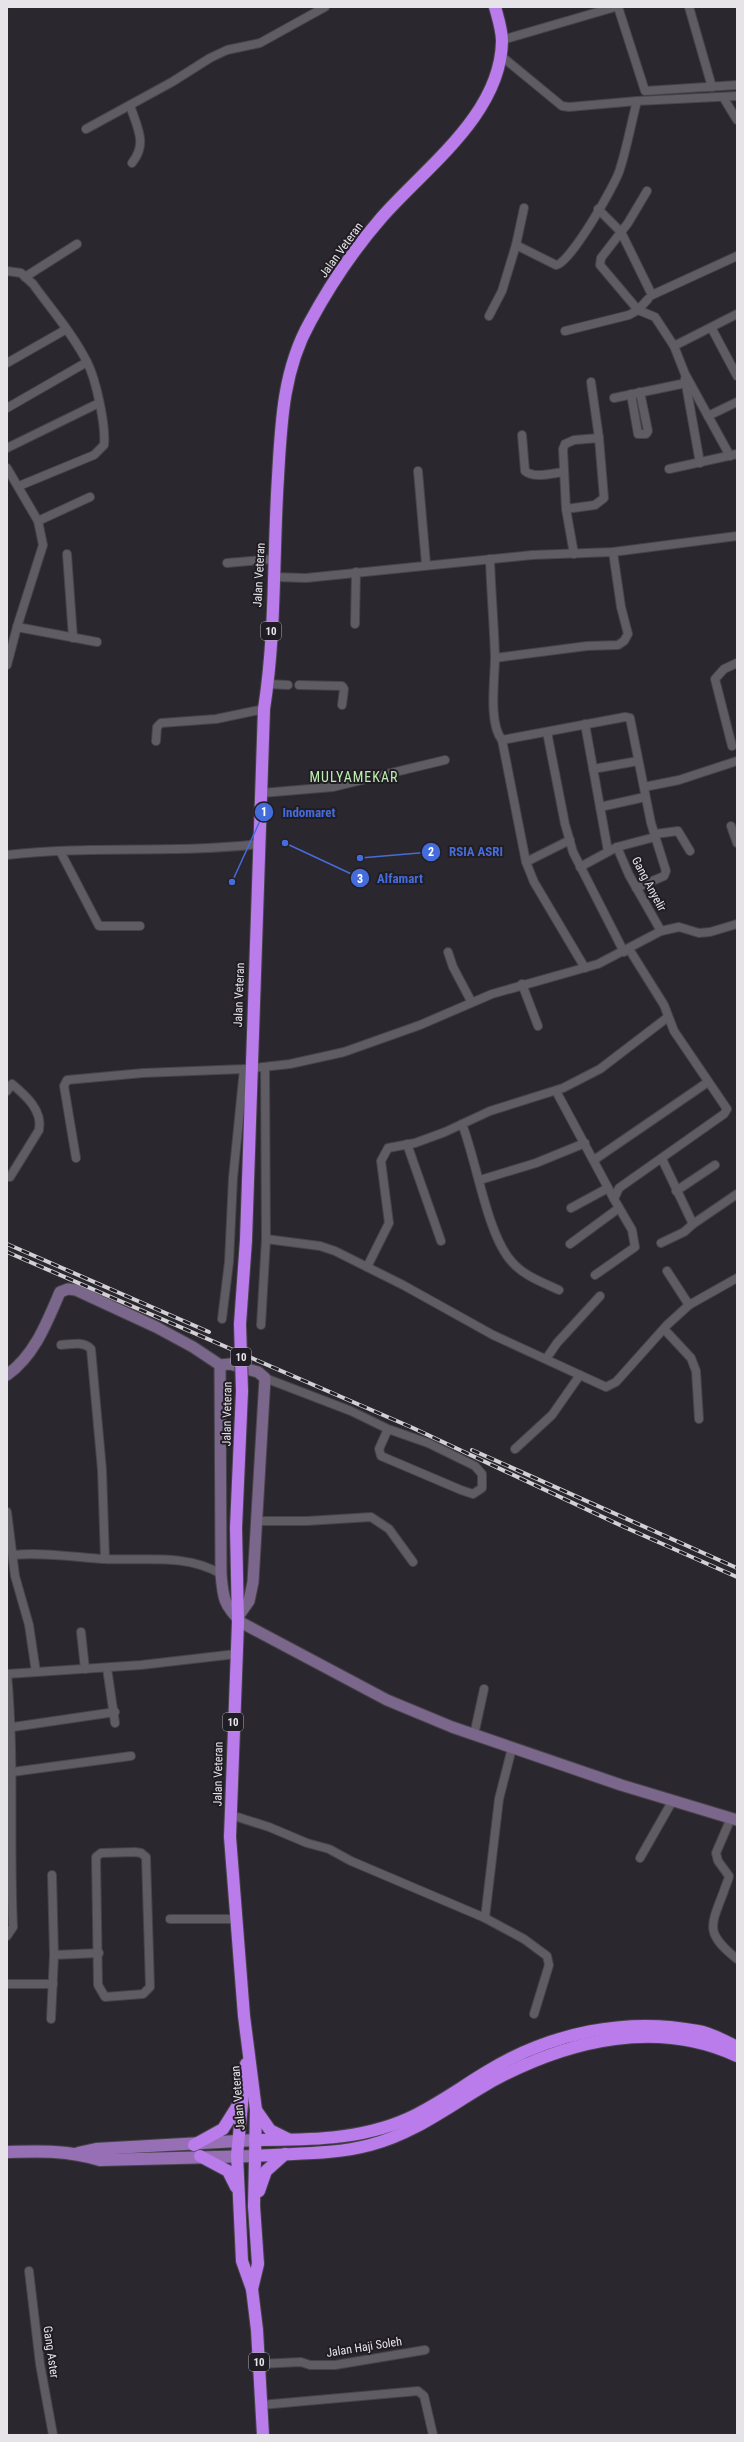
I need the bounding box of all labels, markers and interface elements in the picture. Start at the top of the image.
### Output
street label: Jalan Veteran [316,219,366,280]
street label: Jalan Veteran [250,542,268,608]
road number: 10 [261,622,281,640]
district label: MULYAMEKAR [310,769,398,785]
callout: Indomaret [254,800,343,825]
text: 1 [261,805,267,819]
text: Indomaret [283,805,335,820]
callout: RSIA ASRI [421,839,511,864]
text: RSIA ASRI [449,844,503,859]
text: 2 [428,845,434,859]
street label: Gang Anyelir [629,854,669,914]
callout: Alfamart [350,866,431,891]
text: Alfamart [377,871,423,886]
text: 3 [357,872,363,886]
street label: Jalan Veteran [231,962,247,1028]
road number: 10 [231,1348,251,1366]
street label: Jalan Veteran [219,1381,235,1447]
road number: 10 [223,1713,243,1731]
street label: Jalan Veteran [210,1741,226,1807]
street label: Jalan Veteran [228,2065,248,2131]
street label: Gang Aster [40,2325,62,2379]
street label: Jalan Haji Soleh [325,2334,403,2360]
road number: 10 [249,2353,269,2371]

